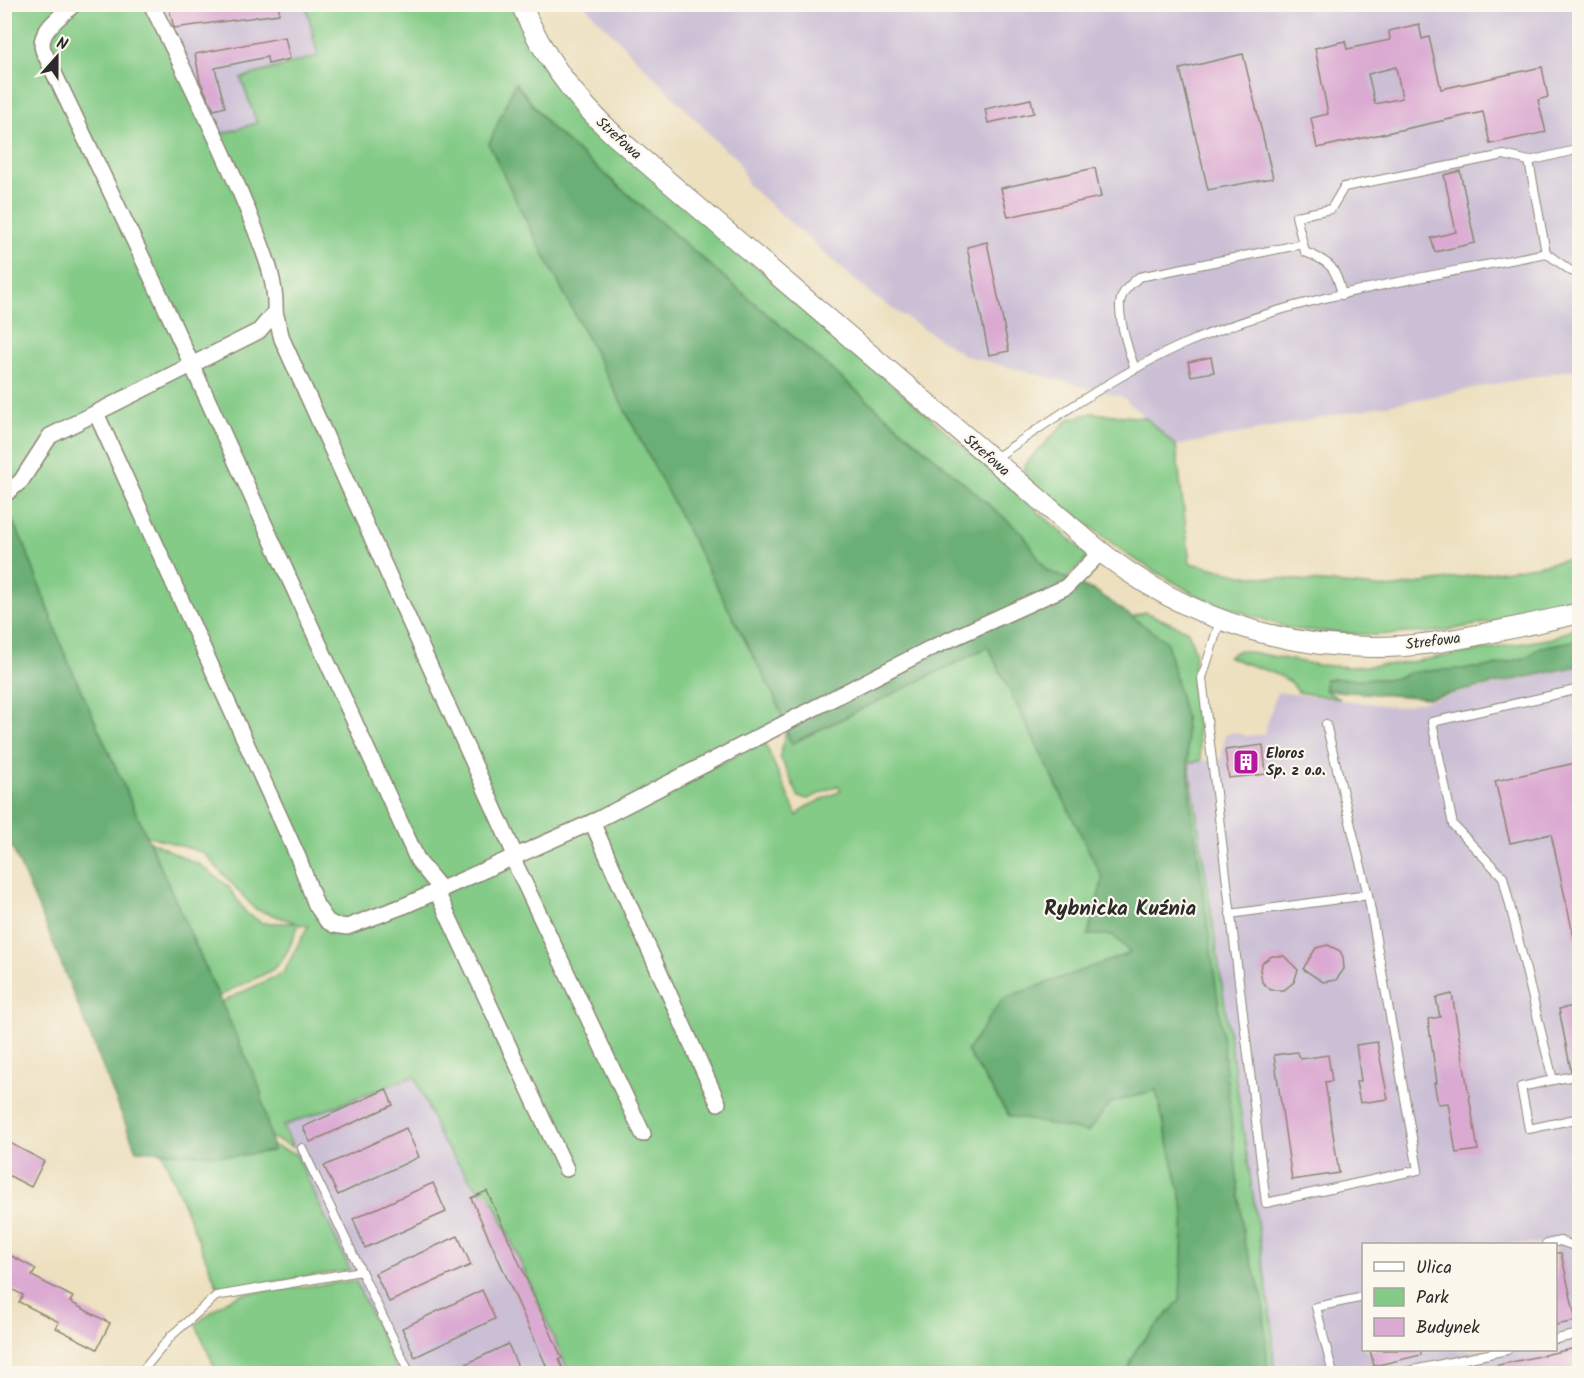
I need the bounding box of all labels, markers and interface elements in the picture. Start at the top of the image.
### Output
north arrow [27,27,87,87]
text: N [53,31,71,58]
street label: Strefowa [590,111,647,166]
street label: Strefowa [958,429,1015,483]
street label: Strefowa [1404,627,1462,657]
place label: Eloros Sp. z o.o. [1266,742,1325,783]
building icon: Eloros Sp. z o.o. [1231,747,1261,777]
district label: Rybnicka Kuźnia [1044,893,1196,926]
legend [1362,1243,1557,1351]
text: Ulica [1416,1254,1452,1283]
text: Park [1416,1284,1449,1313]
text: Budynek [1416,1314,1480,1343]

